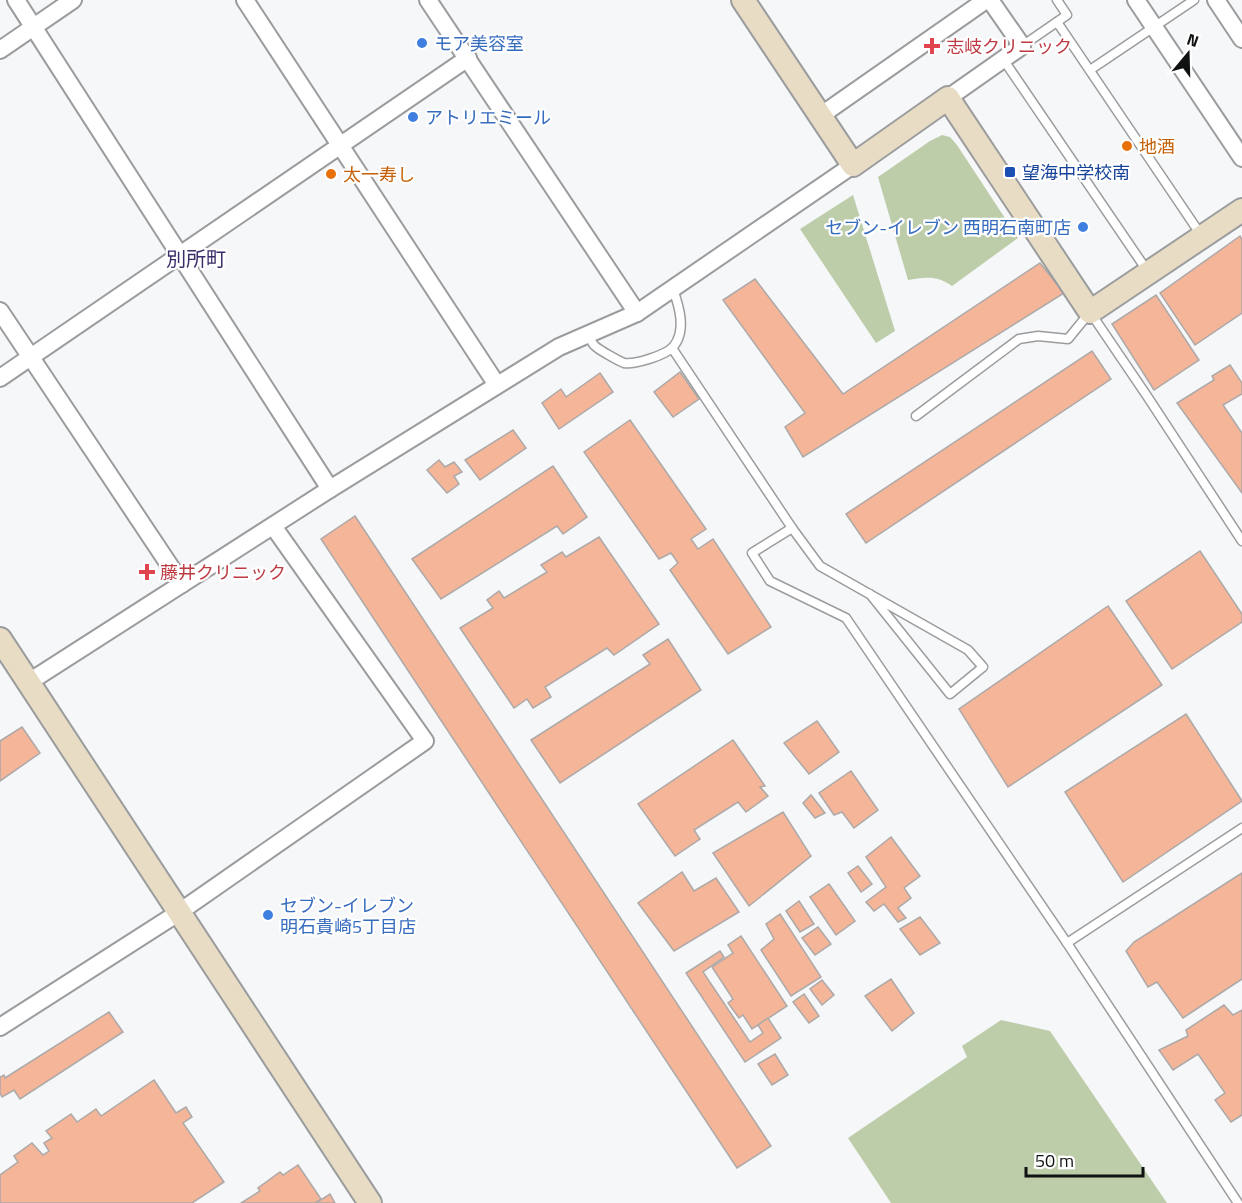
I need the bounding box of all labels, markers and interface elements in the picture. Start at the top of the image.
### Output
north arrow [1158,24,1218,84]
text: N [1184,27,1202,53]
place label: モア美容室 [434,30,524,57]
place label: 志岐クリニック [946,33,1072,60]
marker: モア美容室 [415,36,429,50]
marker: 志岐クリニック [923,37,941,55]
place label: アトリエミール [425,104,551,131]
marker: アトリエミール [406,110,420,124]
place label: 地酒 [1139,133,1175,160]
marker: 地酒 [1120,139,1134,153]
place label: 望海中学校南 [1022,159,1130,186]
place label: 太一寿し [343,161,415,188]
marker: 望海中学校南 [1003,165,1017,179]
marker: 太一寿し [324,167,338,181]
place label: セブン-イレブン 西明石南町店 [825,214,1071,241]
marker: セブン-イレブン 西明石南町店 [1076,220,1090,234]
district label: 別所町 [166,243,226,274]
place label: 藤井クリニック [160,559,286,586]
marker: 藤井クリニック [138,563,156,581]
place label: セブン-イレブン 明石貴崎5丁目店 [280,892,416,940]
marker: セブン-イレブン 明石貴崎5丁目店 [261,908,275,922]
scale bar [1026,1140,1143,1178]
text: 50 m [1035,1147,1074,1174]

